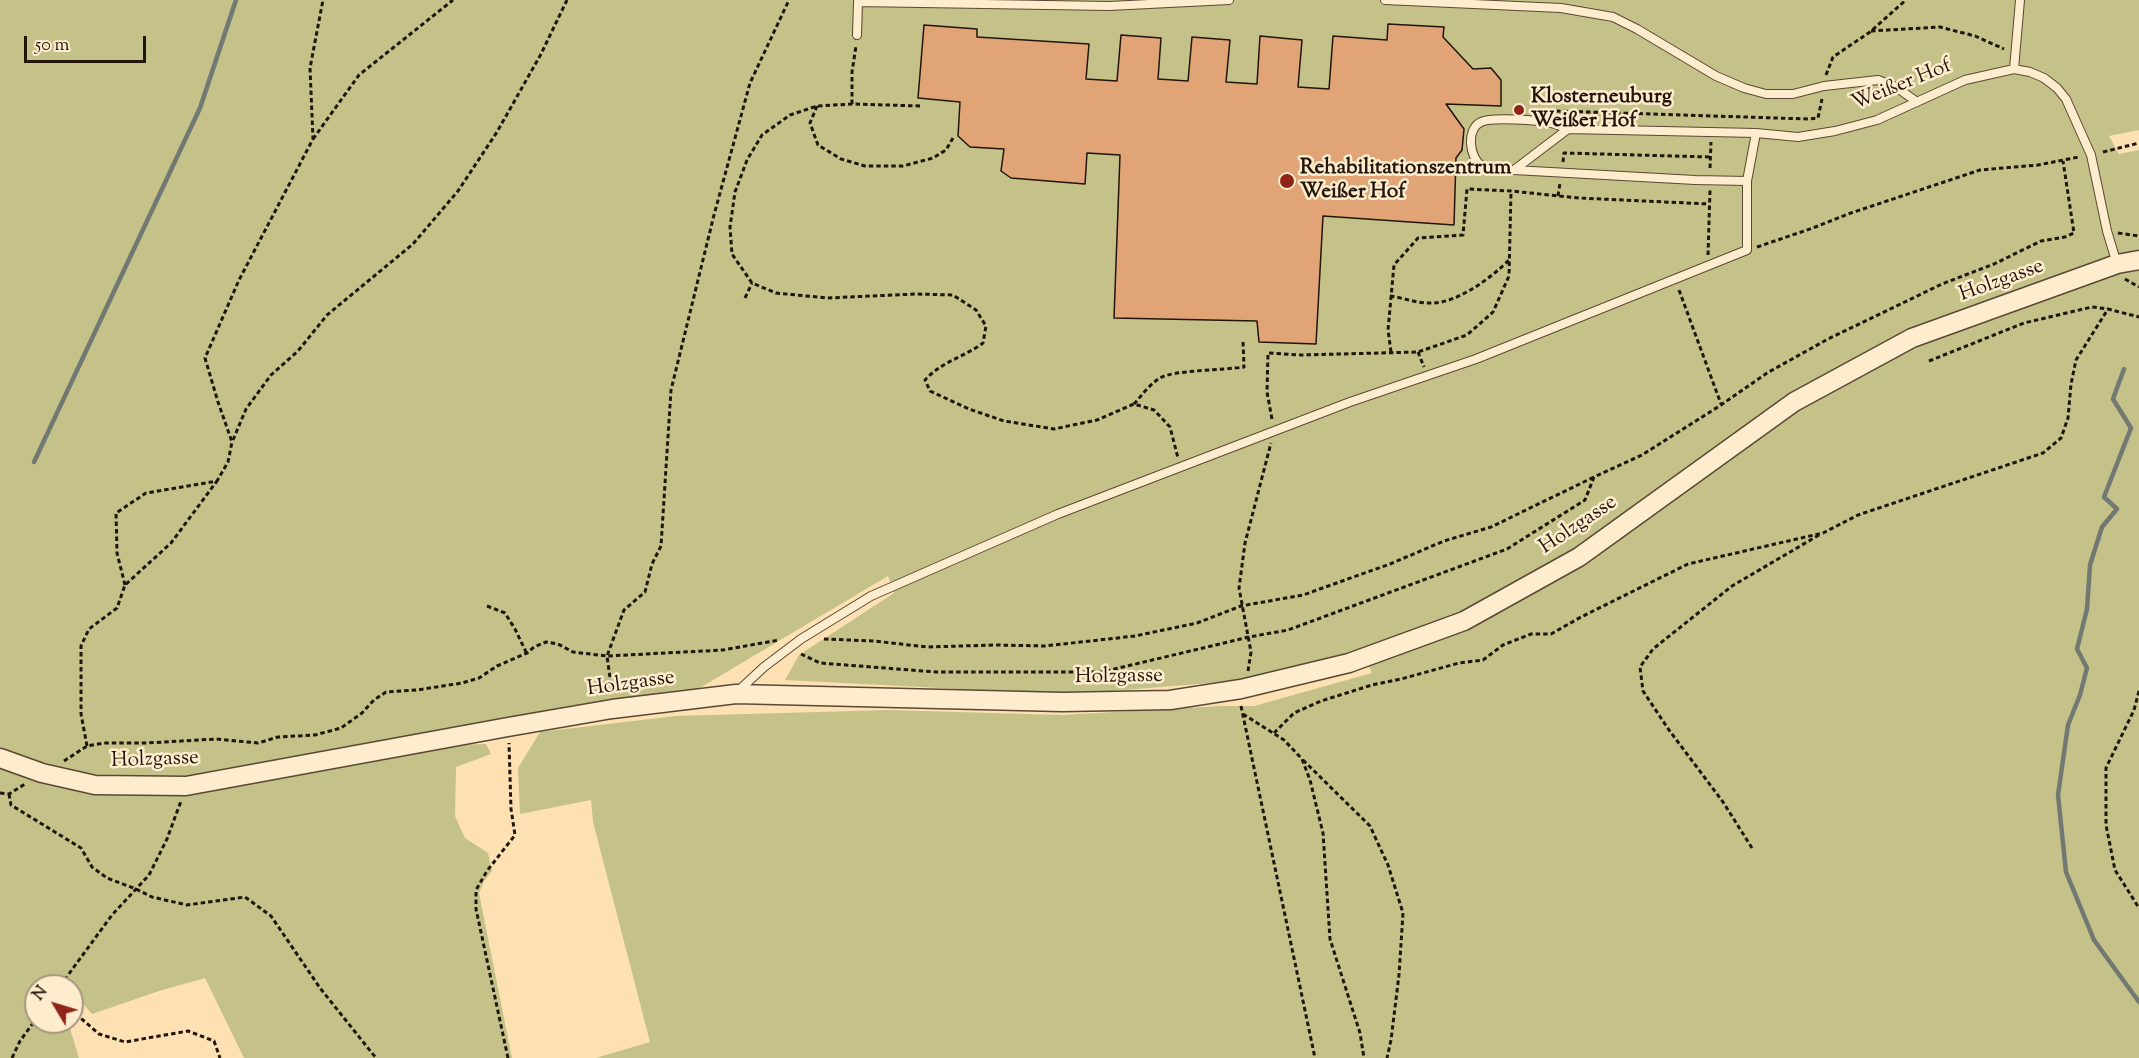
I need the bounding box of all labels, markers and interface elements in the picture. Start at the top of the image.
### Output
scale bar [27,24,148,62]
text: 50 m [35,33,69,59]
street label: Weißer Hof [1848,55,1956,117]
place label: Klosterneuburg Weißer Hof [1531,85,1672,135]
marker: Klosterneuburg Weißer Hof [1512,103,1526,117]
place label: Rehabilitationszentrum Weißer Hof [1300,156,1511,206]
marker: Rehabilitationszentrum Weißer Hof [1278,172,1296,190]
street label: Holzgasse [1956,255,2048,309]
street label: Holzgasse [1535,491,1623,561]
street label: Holzgasse [1075,665,1163,691]
street label: Holzgasse [586,666,676,704]
street label: Holzgasse [111,747,199,775]
north arrow [24,974,84,1034]
text: N [28,982,54,1006]

